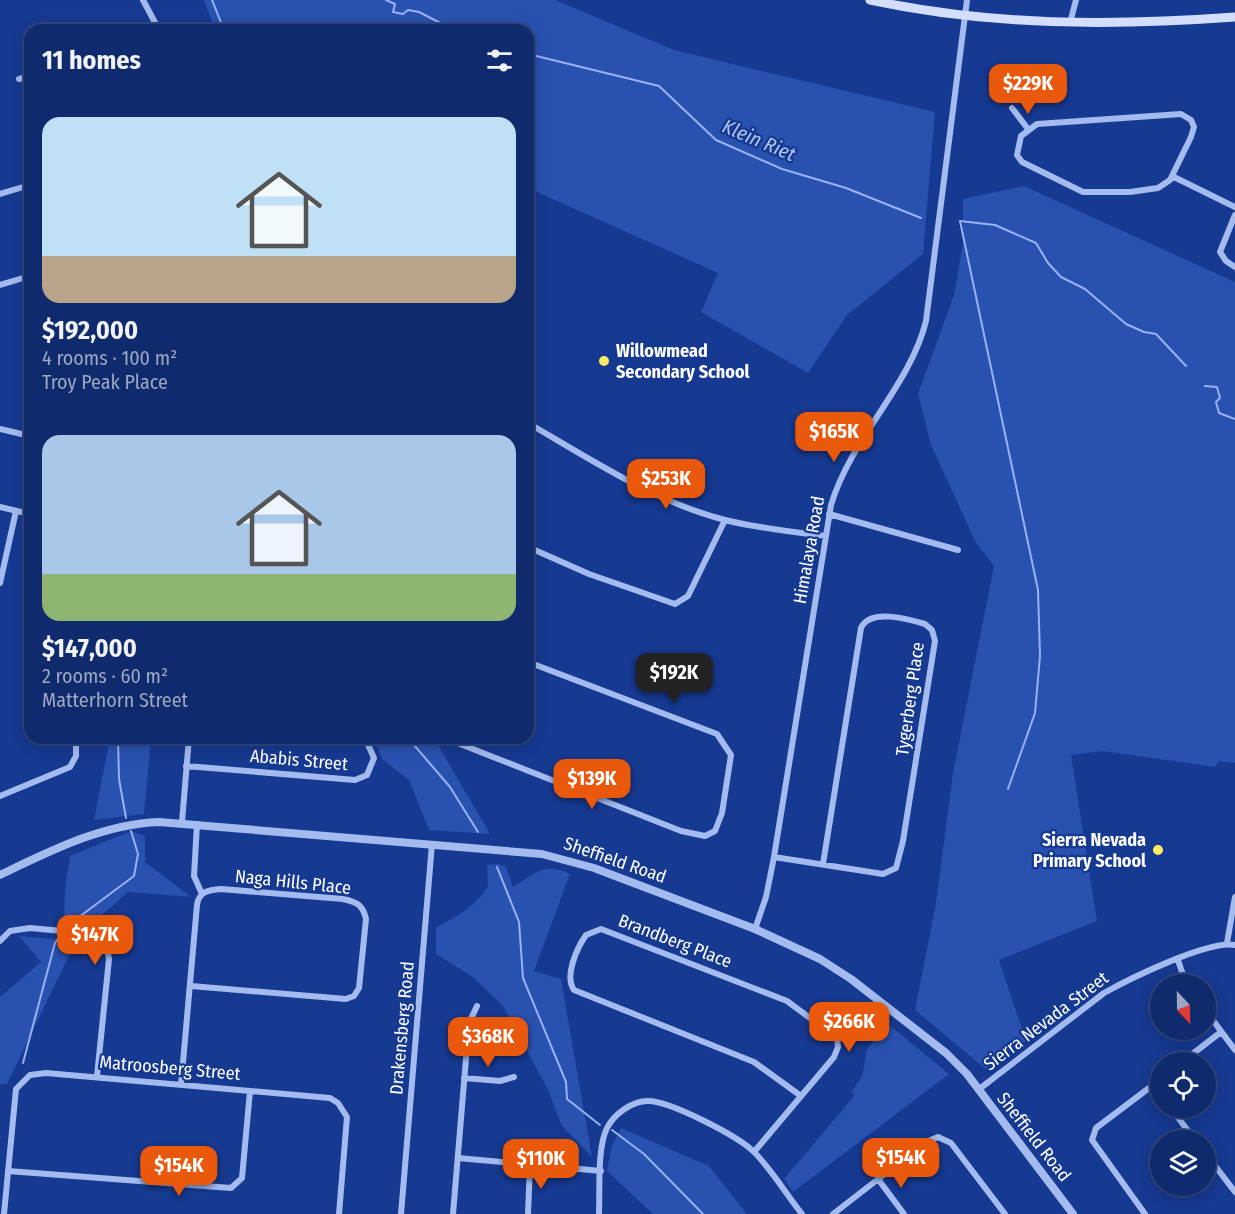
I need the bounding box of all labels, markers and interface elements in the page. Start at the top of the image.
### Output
icon: filters [483,44,516,77]
text: 11 homes [42,45,141,76]
pin: $229K [986,64,1070,115]
text: $229K [1003,71,1053,95]
water label: Klein Riet [719,114,800,166]
icon: home [225,156,333,264]
text: $192,000 [42,315,138,346]
place label: Willowmead Secondary School [616,340,750,383]
text: 4 rooms · 100 m² [42,346,177,370]
marker: Willowmead Secondary School [597,354,611,368]
text: Troy Peak Place [42,370,168,394]
pin: $165K [792,412,876,463]
text: $165K [809,419,859,443]
pin: $253K [624,459,708,510]
text: $253K [641,466,691,490]
icon: home [225,474,333,582]
street label: Himalaya Road [789,494,829,606]
text: $147,000 [42,633,137,664]
street label: Tygerberg Place [891,640,929,758]
pin: $192K [632,653,716,704]
text: $192K [650,660,698,684]
text: 2 rooms · 60 m² [42,664,168,688]
text: Matterhorn Street [42,688,188,712]
street label: Ababis Street [249,745,349,775]
pin: $139K [550,759,634,810]
text: $139K [568,766,616,790]
place label: Sierra Nevada Primary School [1033,829,1146,872]
street label: Sheffield Road [561,832,669,888]
marker: Sierra Nevada Primary School [1151,843,1165,857]
street label: Naga Hills Place [234,865,352,899]
street label: Brandberg Place [615,909,735,973]
pin: $147K [53,915,137,966]
text: $147K [71,922,119,946]
street label: Drakensberg Road [385,960,419,1096]
street label: Sierra Nevada Street [979,967,1113,1075]
north arrow [1150,974,1216,1040]
map controls [1150,974,1216,1196]
pin: $266K [807,1002,891,1053]
text: $266K [823,1009,875,1033]
pin: $368K [446,1017,530,1068]
text: $368K [462,1024,514,1048]
street label: Matroosberg Street [99,1051,241,1085]
button: locate [1150,1052,1216,1118]
street label: Sheffield Road [992,1088,1076,1186]
button: layers [1150,1130,1216,1196]
pin: $154K [859,1138,943,1189]
pin: $110K [499,1139,583,1190]
text: $154K [876,1145,926,1169]
pin: $154K [137,1146,221,1197]
text: $110K [517,1146,565,1170]
text: $154K [154,1153,204,1177]

